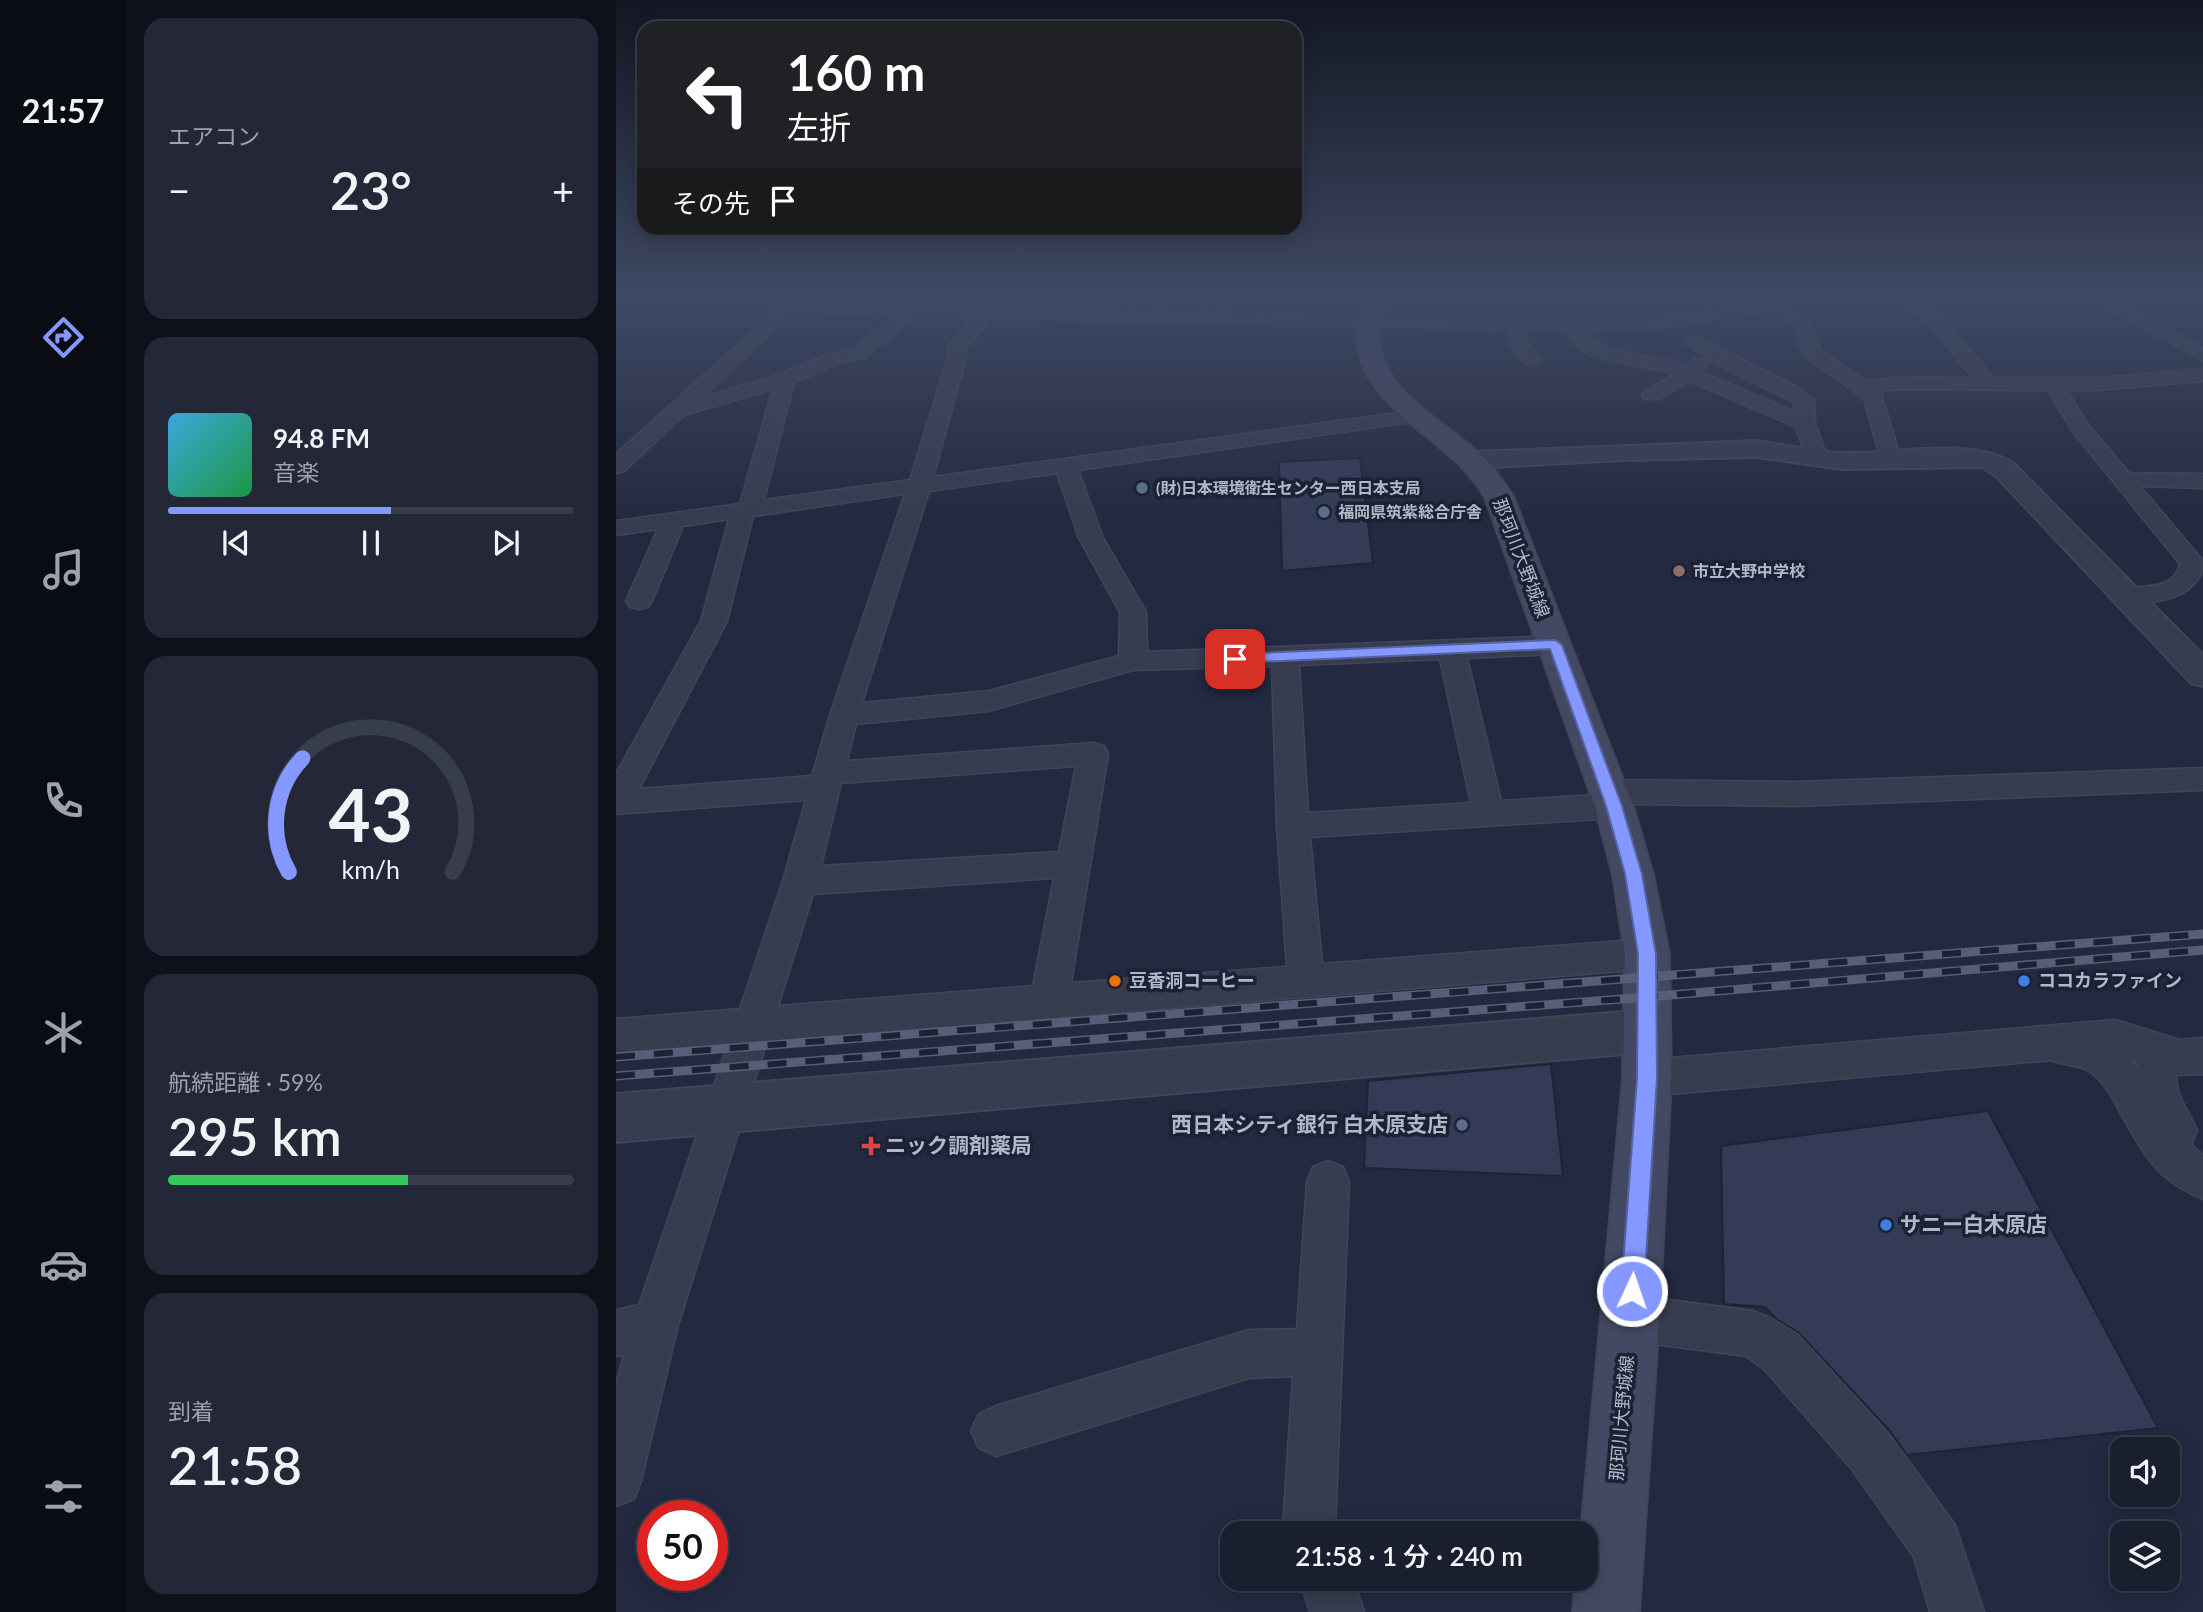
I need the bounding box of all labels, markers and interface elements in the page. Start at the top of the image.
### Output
text: 160 m [787,43,925,101]
icon: left [672,49,763,140]
text: 21:57 [22,91,104,130]
text: 左折 [787,107,851,146]
text: エアコン [168,122,260,150]
text: 23° [330,159,412,221]
text: − [168,167,190,213]
text: + [552,167,574,213]
icon: arrive [764,182,802,220]
text: その先 [672,187,750,219]
icon: directions [39,313,88,362]
text: 94.8 FM [273,422,370,454]
text: 音楽 [273,458,319,486]
place label: (財)日本環境衛生センター西日本支局 [1156,478,1421,497]
marker: (財)日本環境衛生センター西日本支局 [1134,480,1150,496]
street label: 那珂川大野城線 [1489,495,1555,620]
place label: 福岡県筑紫総合庁舎 [1338,502,1482,521]
marker: 福岡県筑紫総合庁舎 [1316,504,1332,520]
icon: previous [217,524,255,562]
icon: pause [352,524,390,562]
icon: next [487,524,525,562]
icon: music [39,545,88,594]
place label: 市立大野中学校 [1693,561,1805,580]
marker: 市立大野中学校 [1671,563,1687,579]
pin [1205,629,1265,689]
icon: arrive [1216,640,1254,678]
text: 43 [329,770,413,858]
icon: phone [39,776,88,825]
text: km/h [342,854,400,884]
place label: 豆香洞コーヒー [1129,969,1255,991]
place label: ココカラファイン [2038,969,2182,991]
marker: 豆香洞コーヒー [1107,973,1123,989]
marker: ココカラファイン [2016,973,2032,989]
icon: climate [39,1008,88,1057]
text: 航続距離 · 59% [168,1068,323,1096]
text: 295 km [168,1105,342,1167]
place label: 西日本シティ銀行 白木原支店 [1171,1111,1448,1136]
marker: 西日本シティ銀行 白木原支店 [1454,1117,1470,1133]
place label: ニック調剤薬局 [885,1132,1032,1157]
marker: ニック調剤薬局 [863,1138,879,1154]
place label: サニー白木原店 [1900,1211,2047,1236]
marker: サニー白木原店 [1878,1217,1894,1233]
icon: car [39,1240,88,1289]
position arrow [1595,1254,1669,1328]
street label: 那珂川大野城線 [1605,1354,1637,1482]
text: 到着 [168,1397,214,1425]
text: 21:58 [168,1434,302,1496]
map controls [2110,1437,2180,1591]
button: sound [2110,1437,2180,1507]
icon: filters [39,1472,88,1521]
speed limit sign: 50 [637,1500,728,1591]
button: layers [2110,1521,2180,1591]
text: 21:58 · 1 分 · 240 m [1295,1540,1523,1572]

